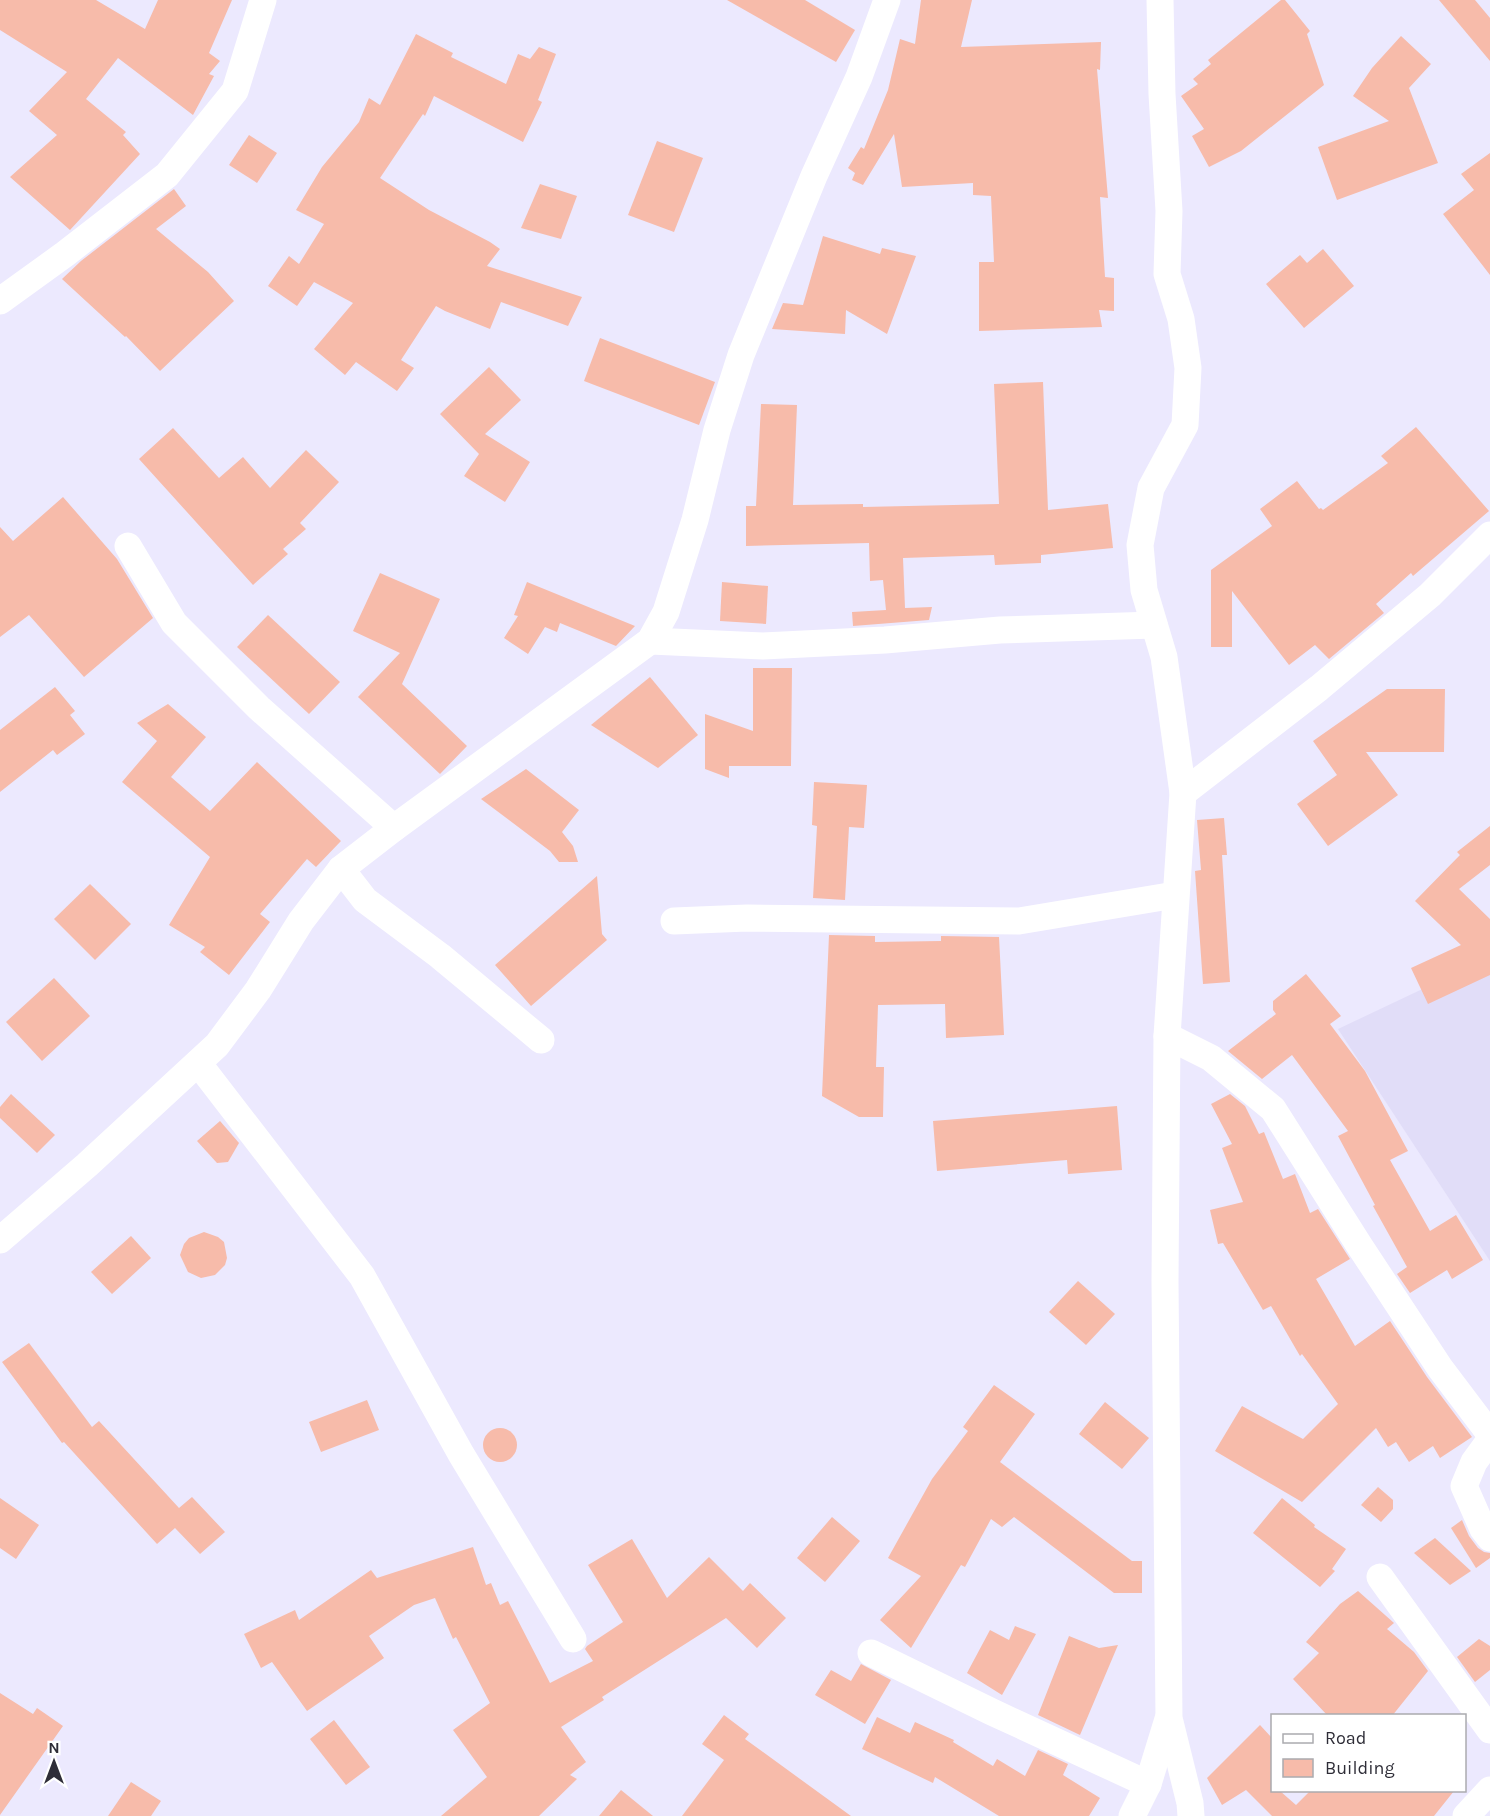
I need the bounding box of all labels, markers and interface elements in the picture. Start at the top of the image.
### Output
legend [1271,1714,1466,1792]
text: Road [1325,1727,1366,1749]
north arrow [24,1732,84,1792]
text: N [48,1738,60,1757]
text: Building [1325,1757,1395,1779]

